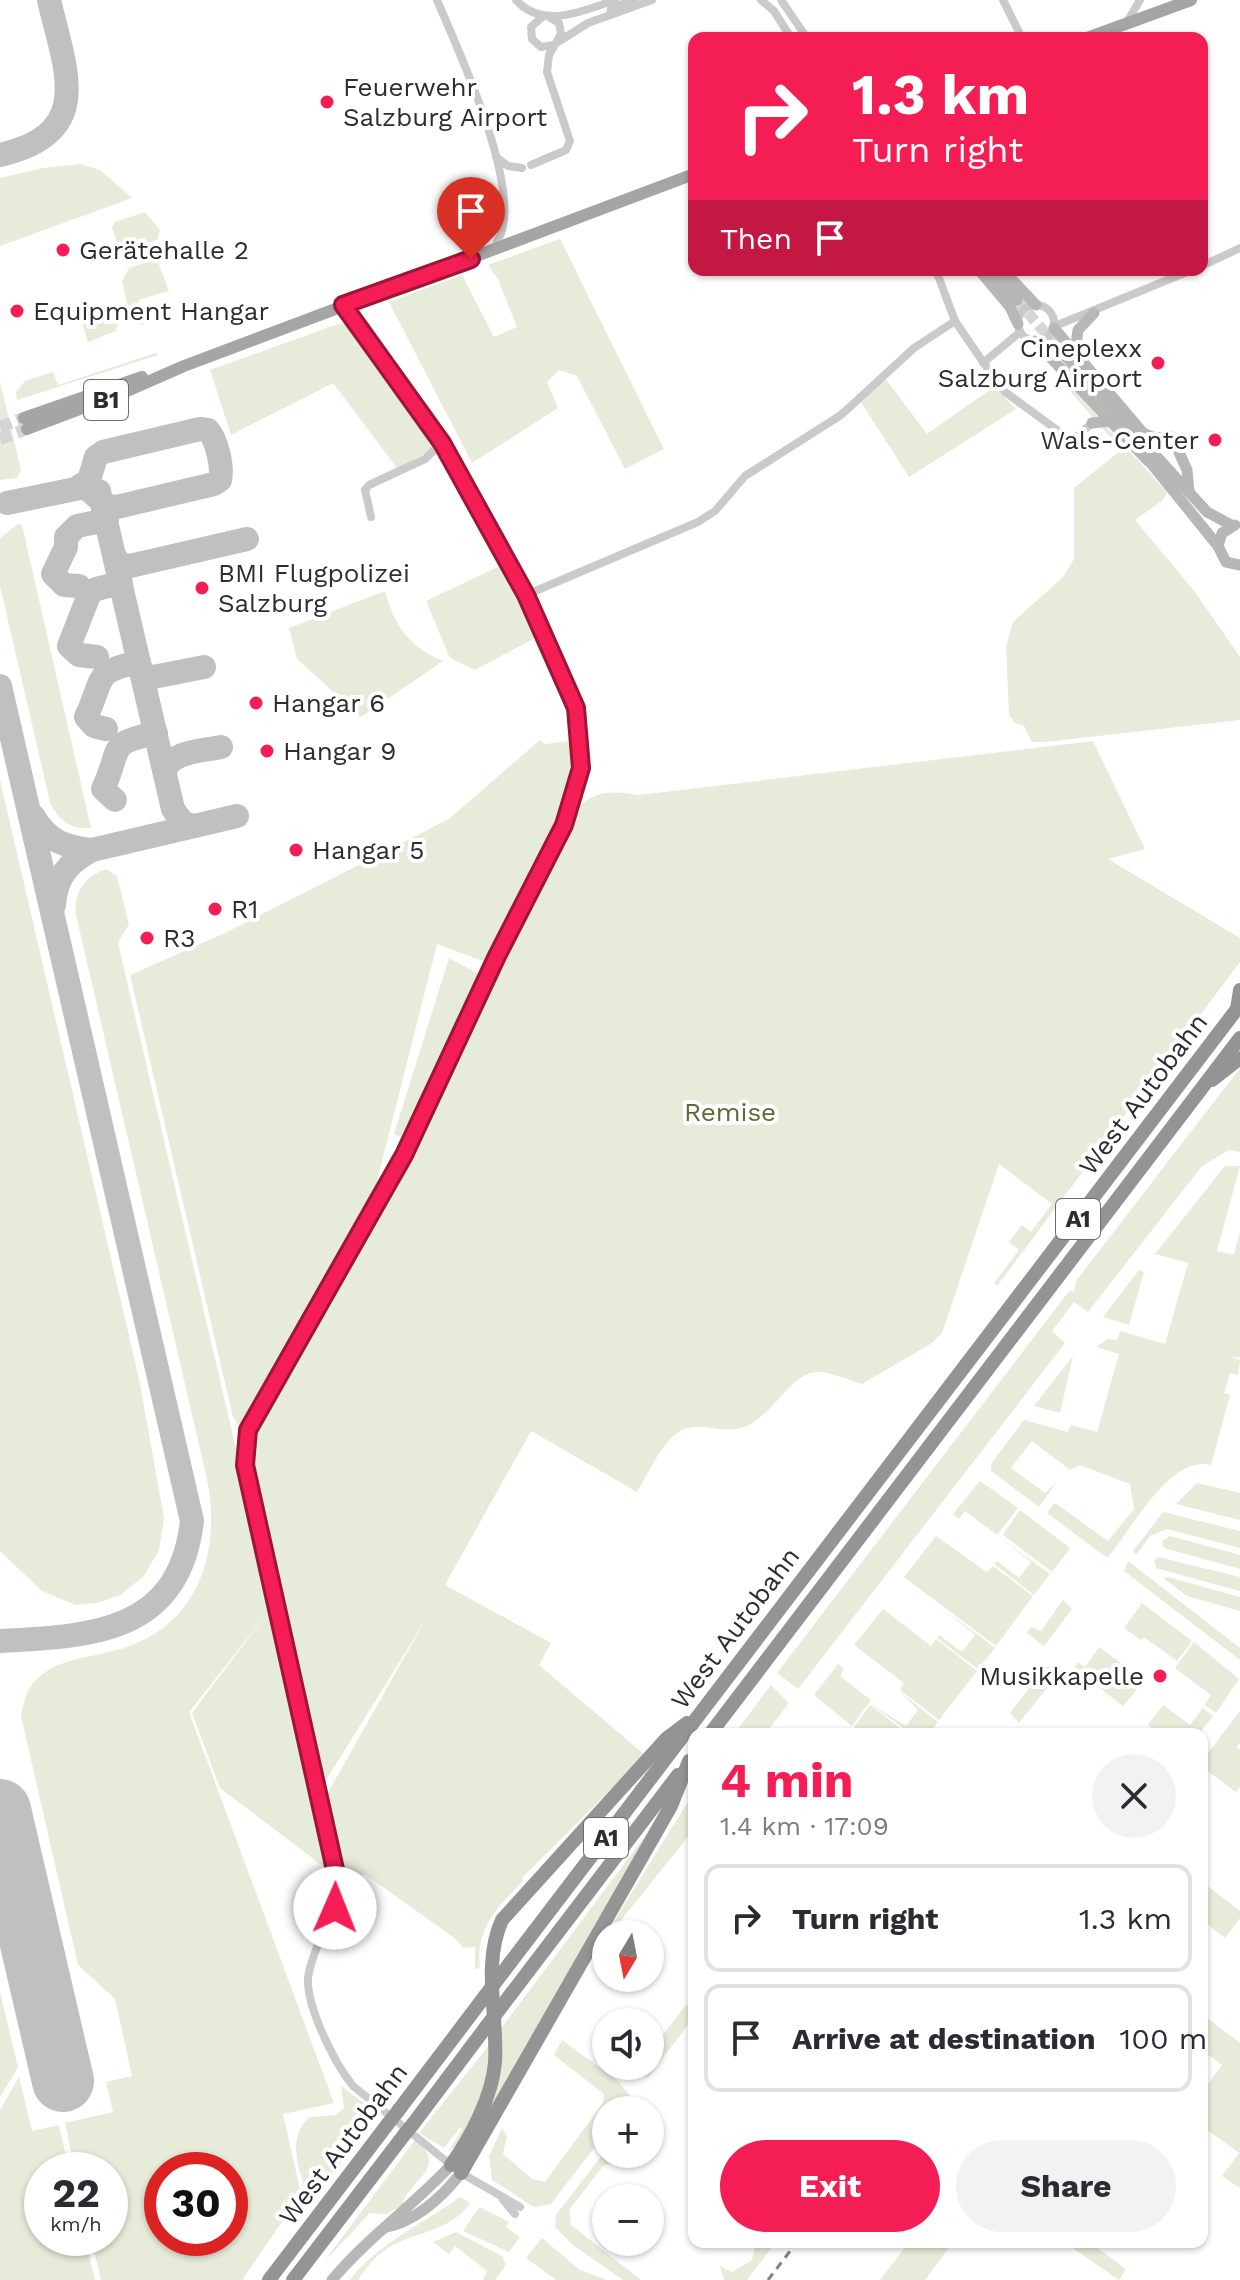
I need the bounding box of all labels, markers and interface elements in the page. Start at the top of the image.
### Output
text: 1.3 km [852,62,1029,128]
icon: right [720,64,824,168]
place label: Feuerwehr Salzburg Airport [343,72,547,132]
marker: Feuerwehr Salzburg Airport [318,93,336,111]
text: Turn right [852,129,1023,171]
pin [437,177,505,259]
icon: arrive [449,189,493,233]
icon: arrive [808,216,852,260]
text: Then [720,221,792,256]
place label: Gerätehalle 2 [79,235,249,265]
marker: Gerätehalle 2 [54,241,72,259]
place label: Equipment Hangar [33,296,269,326]
marker: Equipment Hangar [8,302,26,320]
place label: Cineplexx Salzburg Airport [938,333,1142,393]
marker: Cineplexx Salzburg Airport [1149,354,1167,372]
road number: B1 [84,380,128,420]
place label: Wals-Center [1040,425,1199,455]
marker: Wals-Center [1206,431,1224,449]
place label: BMI Flugpolizei Salzburg [218,558,410,618]
marker: BMI Flugpolizei Salzburg [193,579,211,597]
place label: Hangar 6 [272,688,385,718]
marker: Hangar 6 [247,694,265,712]
place label: Hangar 9 [283,736,396,766]
marker: Hangar 9 [258,742,276,760]
place label: Hangar 5 [312,835,424,865]
marker: Hangar 5 [287,841,305,859]
place label: R1 [231,894,258,924]
marker: R1 [206,900,224,918]
place label: R3 [163,923,195,953]
marker: R3 [138,929,156,947]
street label: West Autobahn [1073,1007,1213,1181]
park label: Remise [684,1097,776,1127]
road number: A1 [1056,1199,1100,1239]
street label: West Autobahn [665,1541,805,1715]
place label: Musikkapelle [979,1661,1144,1691]
marker: Musikkapelle [1151,1667,1169,1685]
text: 4 min [720,1752,854,1809]
button: close [1092,1754,1176,1838]
text: 1.4 km · 17:09 [720,1811,889,1841]
road number: A1 [584,1818,628,1858]
position arrow [293,1866,377,1950]
icon: right [724,1896,768,1940]
text: Turn right [792,1901,938,1936]
text: 1.3 km [1079,1901,1172,1936]
north arrow [592,1920,664,1992]
map controls [592,1920,664,2256]
button: sound [592,2008,664,2080]
icon: arrive [724,2016,768,2060]
text: Arrive at destination [792,2021,1096,2056]
text: 100 m [1120,2021,1207,2056]
street label: West Autobahn [273,2057,413,2231]
button: + [592,2096,664,2168]
button: Exit [720,2140,940,2232]
button: Share [956,2140,1176,2232]
speed limit sign: 30 [144,2152,248,2256]
text: 22 [52,2170,100,2217]
button: − [592,2184,664,2256]
text: km/h [50,2212,102,2236]

